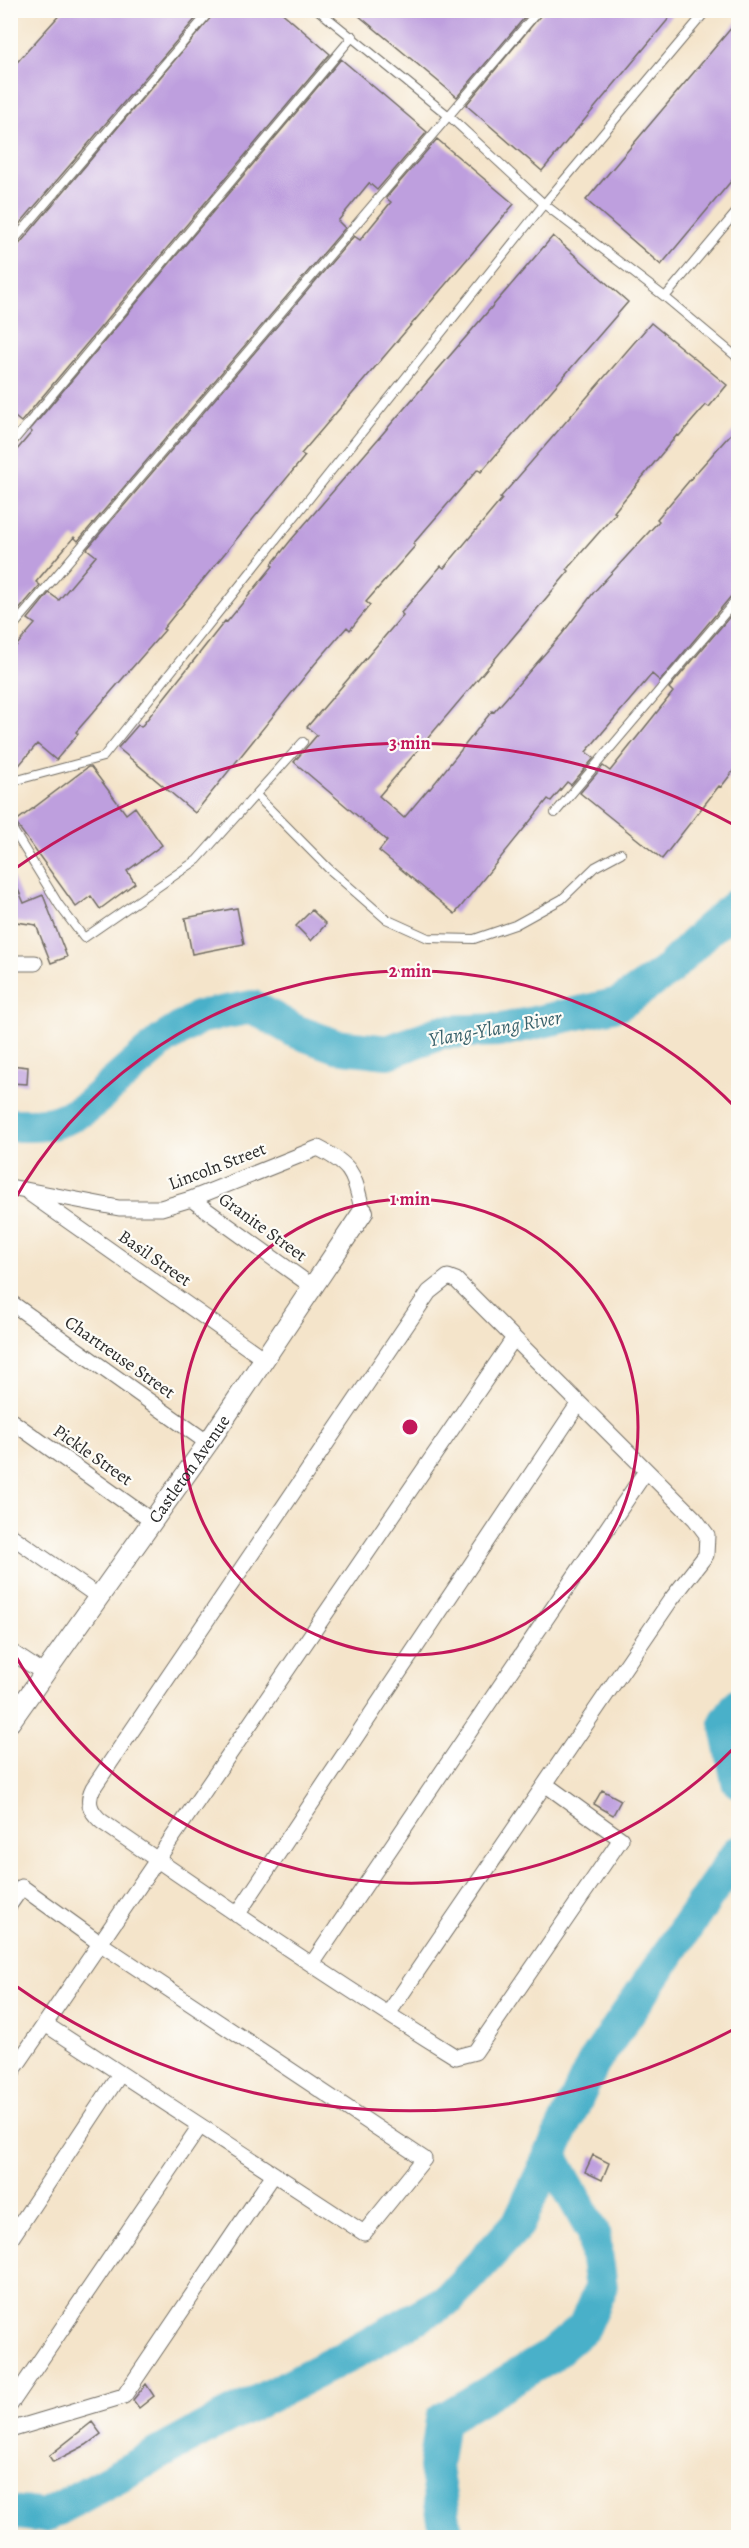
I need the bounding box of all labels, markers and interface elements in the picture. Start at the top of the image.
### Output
text: 3 min [389,731,431,755]
text: 2 min [389,959,431,983]
water label: Ylang-Ylang River [427,1003,565,1053]
street label: Lincoln Street [165,1136,269,1196]
street label: Granite Street [214,1187,312,1267]
text: 1 min [390,1187,430,1211]
street label: Basil Street [114,1224,196,1292]
street label: Chartreuse Street [60,1310,180,1404]
street label: Castleton Avenue [143,1410,236,1528]
centre of rings [400,1417,420,1437]
street label: Pickle Street [49,1419,137,1491]

